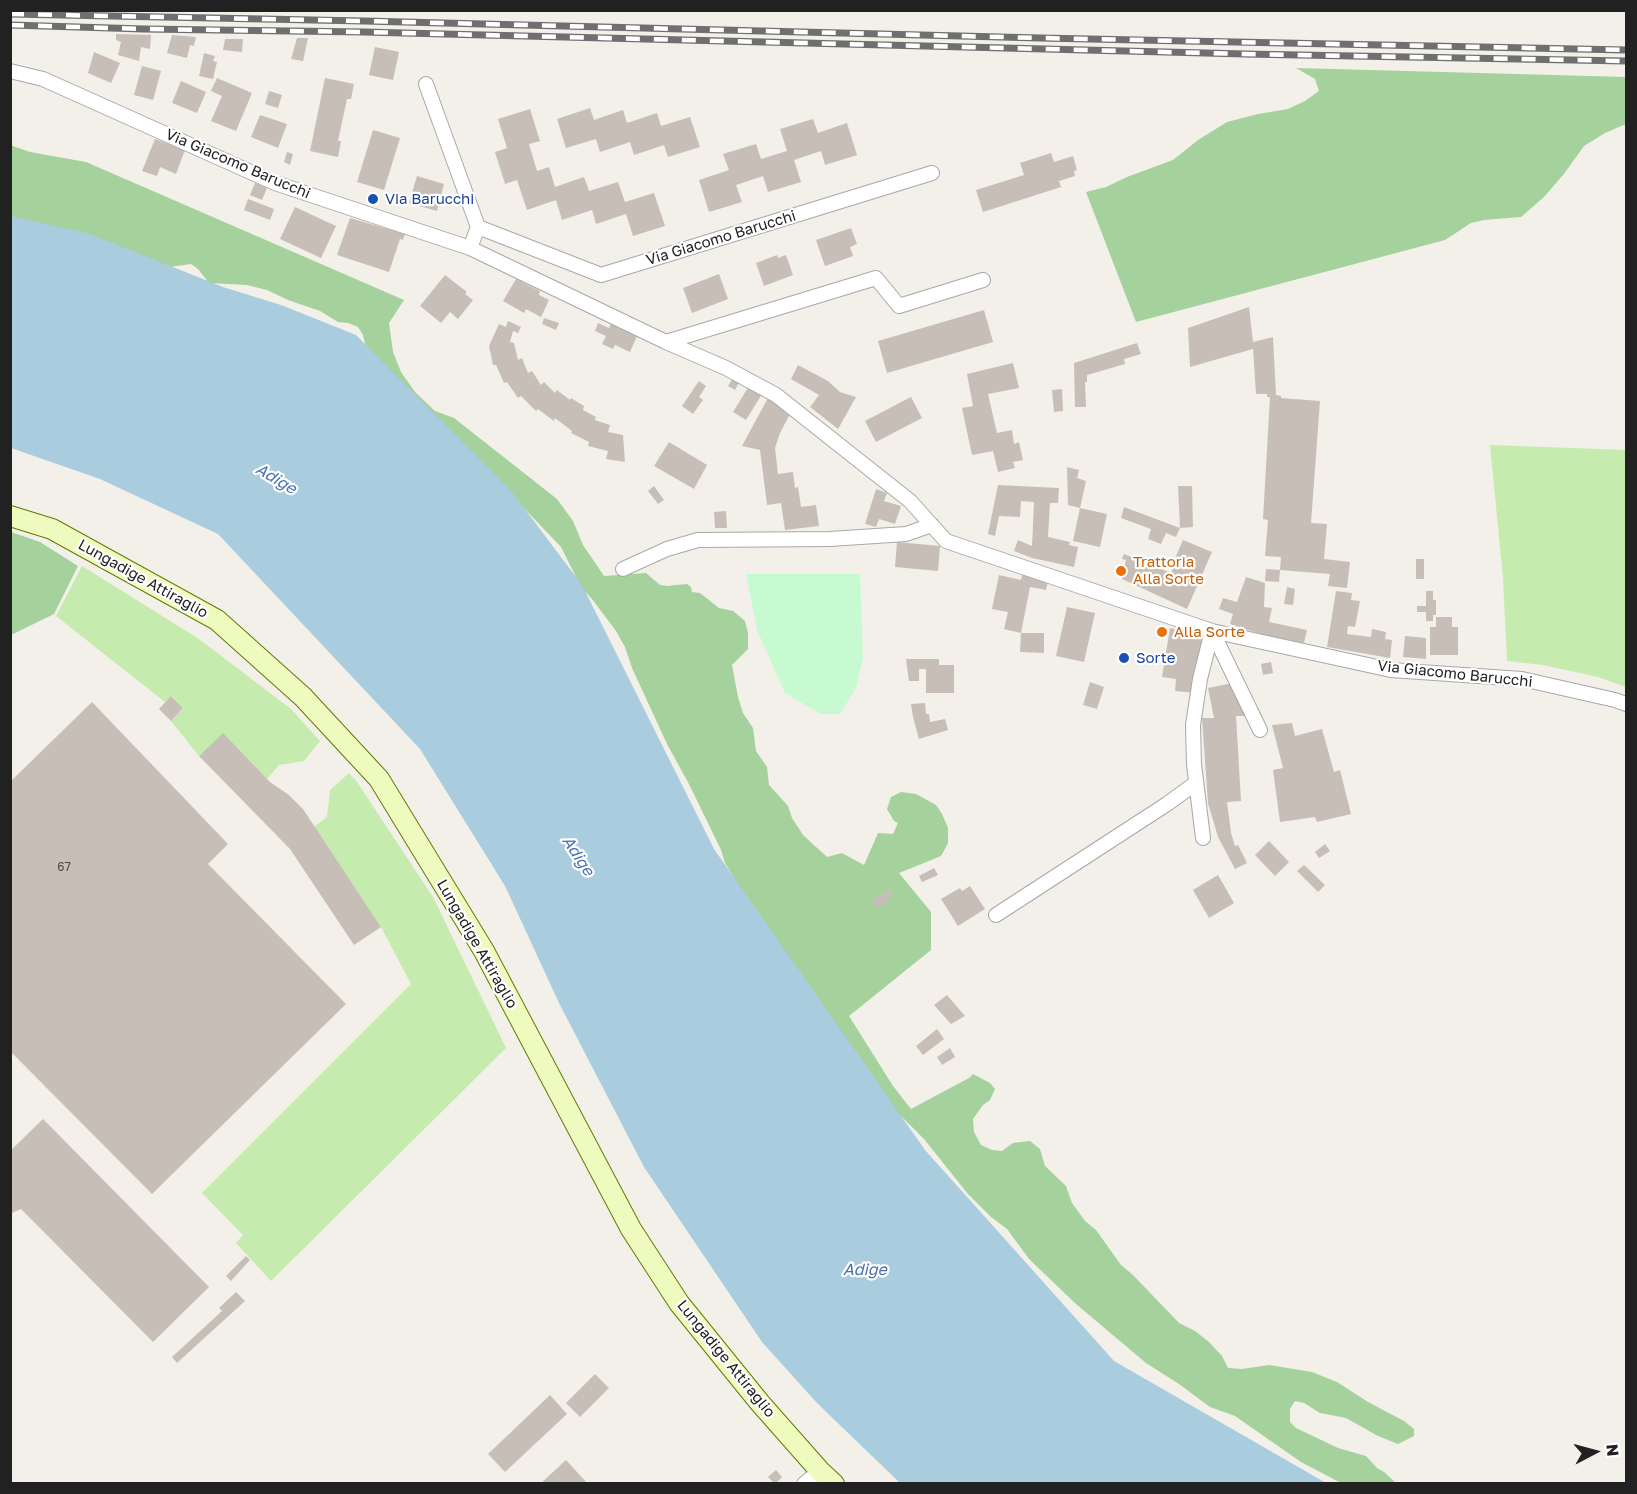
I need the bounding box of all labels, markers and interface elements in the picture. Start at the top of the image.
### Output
street label: Via Giacomo Barucchi [163,125,313,203]
place label: Via Barucchi [385,190,474,208]
marker: Via Barucchi [366,192,380,206]
street label: Via Giacomo Barucchi [644,207,798,269]
water label: Adige [252,459,300,499]
street label: Lungadige Attiraglio [75,536,211,622]
place label: Trattoria Alla Sorte [1133,553,1204,588]
marker: Trattoria Alla Sorte [1114,564,1128,578]
place label: Alla Sorte [1174,623,1245,641]
marker: Alla Sorte [1155,625,1169,639]
place label: Sorte [1136,649,1175,667]
marker: Sorte [1117,651,1131,665]
street label: Via Giacomo Barucchi [1377,657,1533,691]
water label: Adige [558,832,598,880]
house number: 67 [57,860,71,874]
street label: Lungadige Attiraglio [433,876,521,1012]
water label: Adige [843,1260,887,1280]
street label: Lungadige Attiraglio [673,1297,779,1421]
north arrow [1565,1422,1625,1482]
text: N [1602,1443,1623,1457]

